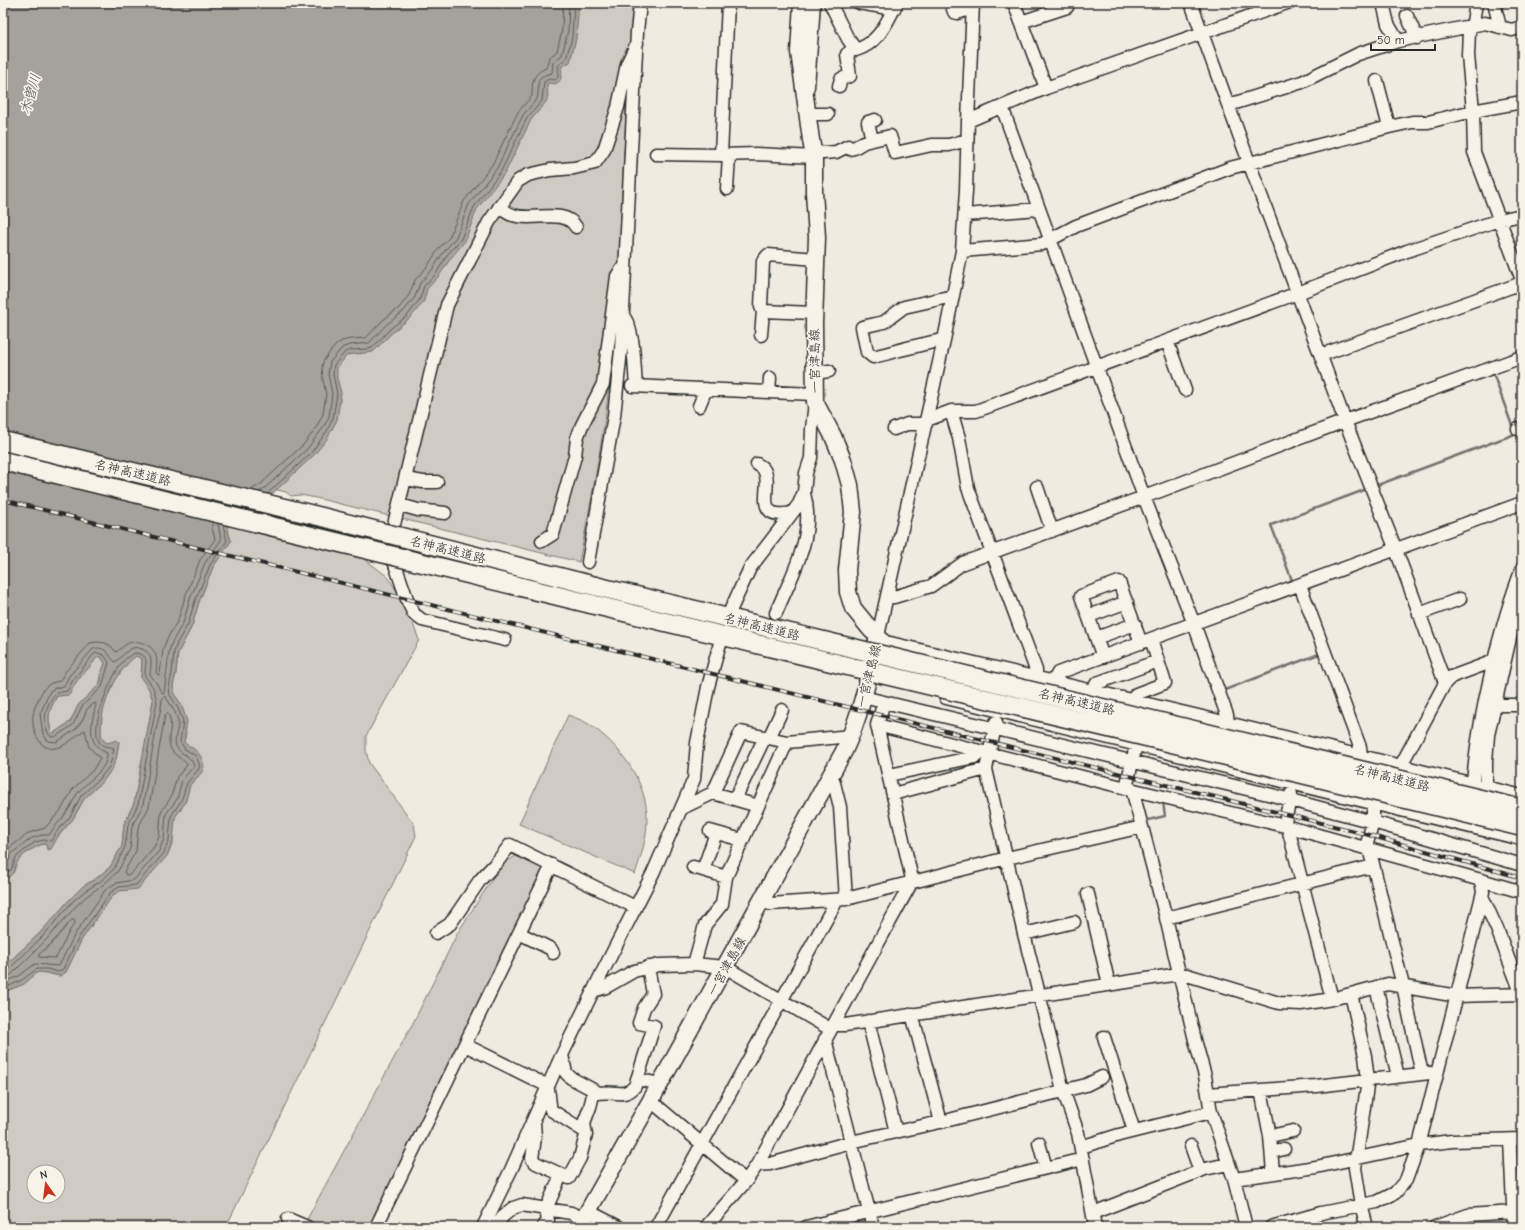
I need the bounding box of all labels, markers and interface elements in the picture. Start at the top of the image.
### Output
scale bar [1371,26,1435,52]
text: 50 m [1377,33,1405,47]
water label: 木曽川 [17,72,44,117]
street label: 一宮津島線 [806,327,823,394]
street label: 名神高速道路 [93,456,173,489]
street label: 名神高速道路 [408,533,488,566]
street label: 名神高速道路 [722,610,802,643]
street label: 一宮津島線 [853,642,884,709]
street label: 名神高速道路 [1037,685,1117,718]
street label: 名神高速道路 [1352,761,1432,794]
street label: 一宮津島線 [704,933,749,998]
north arrow [26,1164,66,1204]
text: N [39,1168,49,1182]

